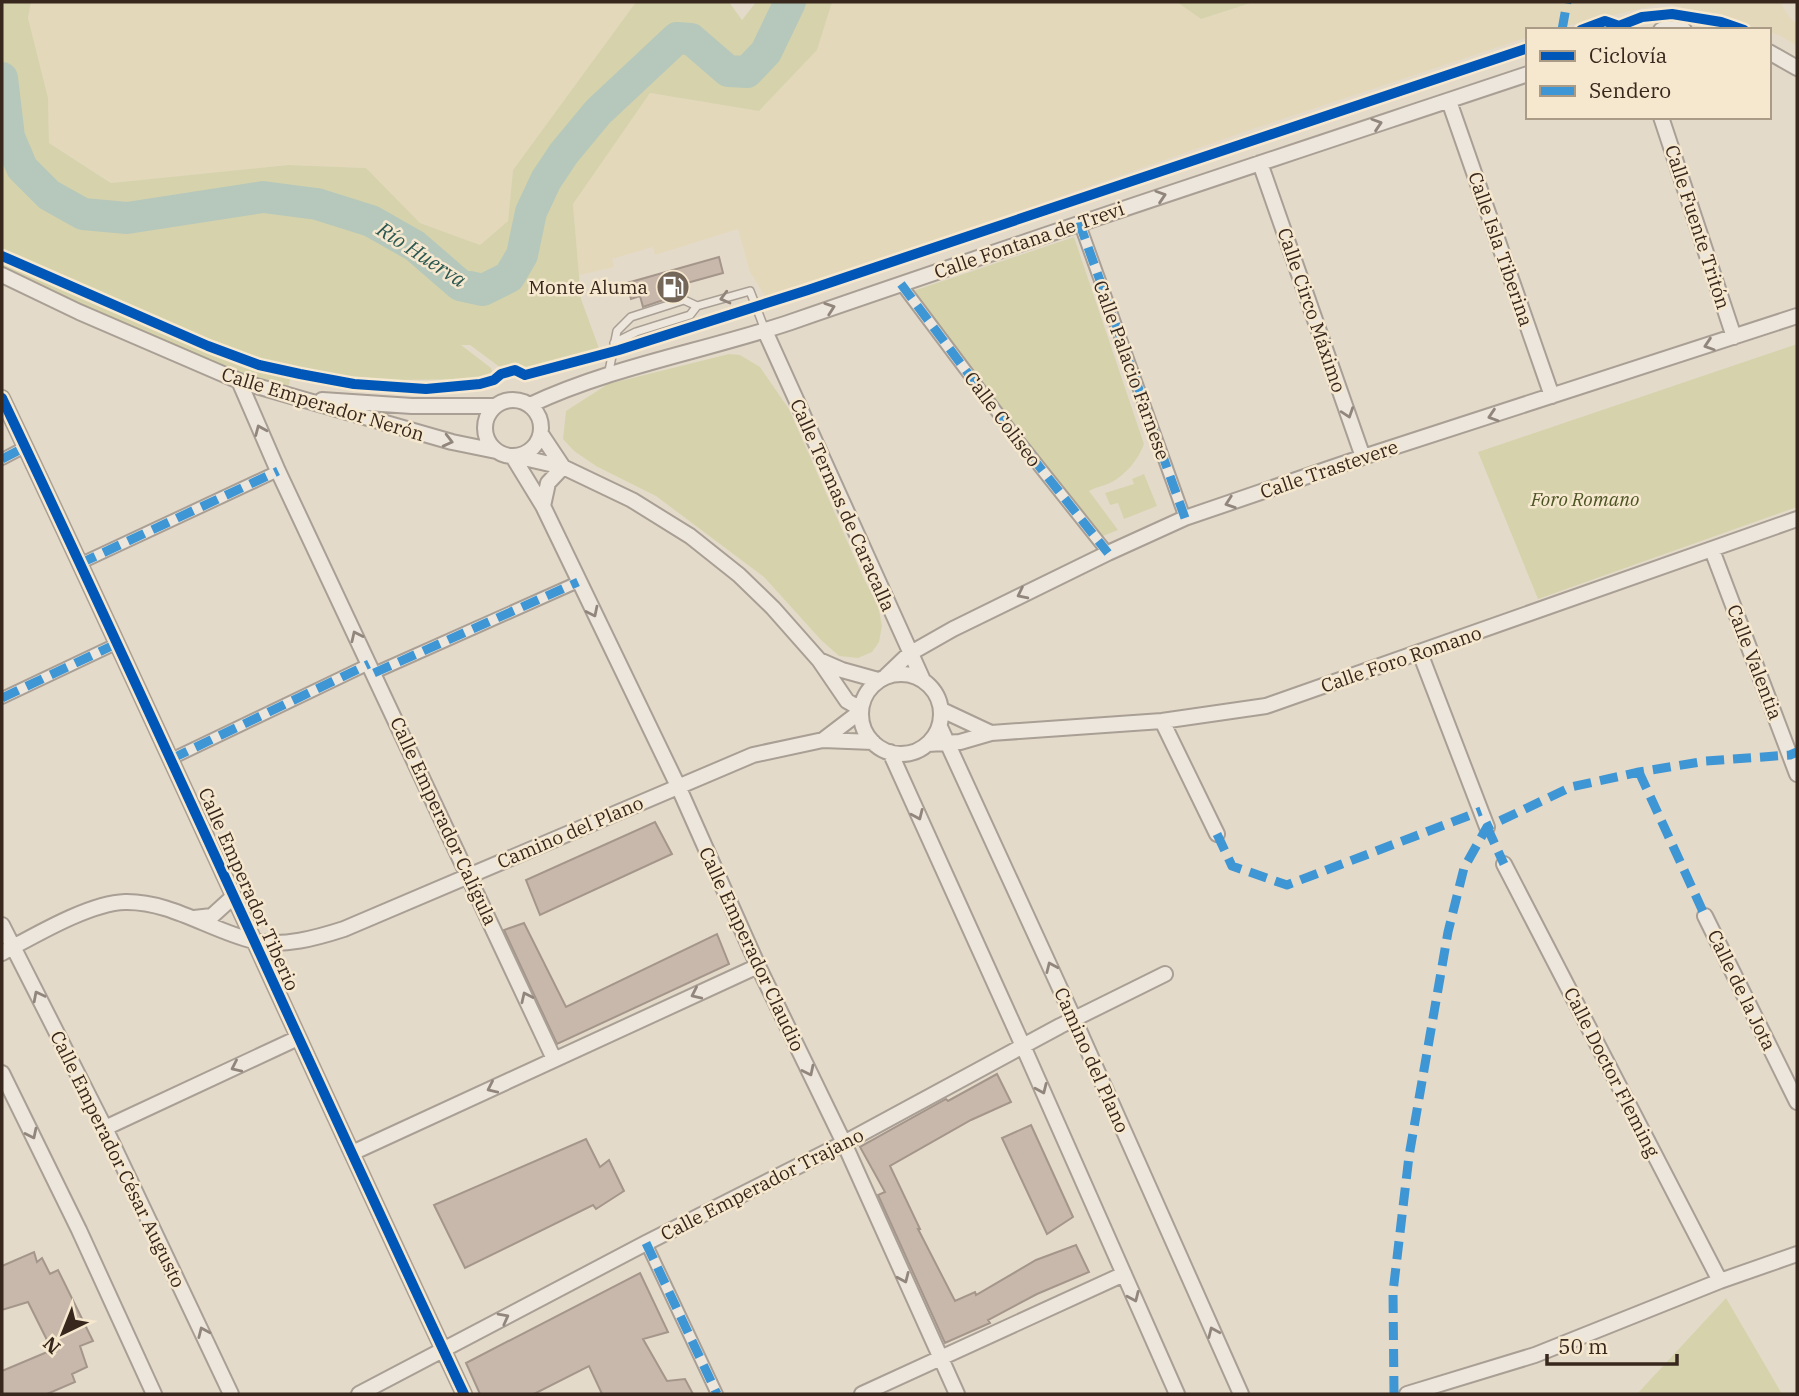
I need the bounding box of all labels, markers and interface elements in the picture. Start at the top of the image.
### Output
legend [1526,28,1771,119]
text: Ciclovía [1589,41,1667,69]
text: Sendero [1589,76,1671,104]
one-way arrow [1371,118,1383,133]
street label: Calle Fuente Tritón [1660,142,1736,312]
street label: Calle Isla Tiberina [1463,169,1539,329]
one-way arrow [1155,189,1167,204]
street label: Calle Fontana de Trevi [931,196,1127,284]
water label: Río Huerva [371,214,473,294]
street label: Calle Circo Máximo [1273,225,1351,395]
fuel station icon: Monte Aluma [654,268,692,306]
place label: Monte Aluma [528,275,648,299]
street label: Calle Palacio Farnese [1088,277,1176,463]
one-way arrow [719,290,731,304]
one-way arrow [823,302,835,316]
one-way arrow [1704,337,1716,351]
street label: Calle Emperador Nerón [219,362,427,446]
street label: Calle Coliseo [959,367,1047,471]
street label: Calle Termas de Caracalla [785,395,901,615]
one-way arrow [1340,406,1354,418]
one-way arrow [1487,407,1499,422]
one-way arrow [254,424,268,437]
one-way arrow [441,433,453,447]
street label: Calle Trastevere [1257,434,1401,504]
park label: Foro Romano [1530,487,1639,511]
one-way arrow [1225,495,1237,509]
one-way arrow [1017,586,1029,600]
street label: Calle Valentia [1722,601,1788,723]
one-way arrow [584,605,598,617]
street label: Calle Foro Romano [1317,620,1485,698]
one-way arrow [350,631,364,643]
street label: Calle Emperador Calígula [385,713,503,929]
street label: Calle Emperador Tiberio [193,784,305,994]
street label: Camino del Plano [493,790,647,874]
one-way arrow [910,807,924,820]
street label: Calle Emperador Claudio [694,843,810,1055]
street label: Calle de la Jota [1702,926,1782,1054]
one-way arrow [1045,962,1059,974]
street label: Calle Doctor Fleming [1559,983,1665,1161]
street label: Camino del Plano [1049,984,1135,1136]
one-way arrow [690,986,703,1000]
one-way arrow [32,991,46,1003]
one-way arrow [520,992,534,1004]
street label: Calle Emperador César Augusto [45,1027,191,1291]
one-way arrow [231,1059,243,1073]
one-way arrow [801,1064,815,1076]
one-way arrow [487,1079,499,1093]
one-way arrow [1034,1082,1048,1094]
street label: Calle Emperador Trajano [656,1122,868,1246]
one-way arrow [24,1127,38,1139]
one-way arrow [896,1271,910,1283]
one-way arrow [1126,1290,1140,1302]
north arrow [28,1298,98,1368]
one-way arrow [496,1313,509,1327]
scale bar [1547,1322,1676,1366]
one-way arrow [197,1327,211,1339]
one-way arrow [1207,1327,1221,1339]
text: N [38,1332,65,1359]
text: 50 m [1558,1332,1608,1360]

